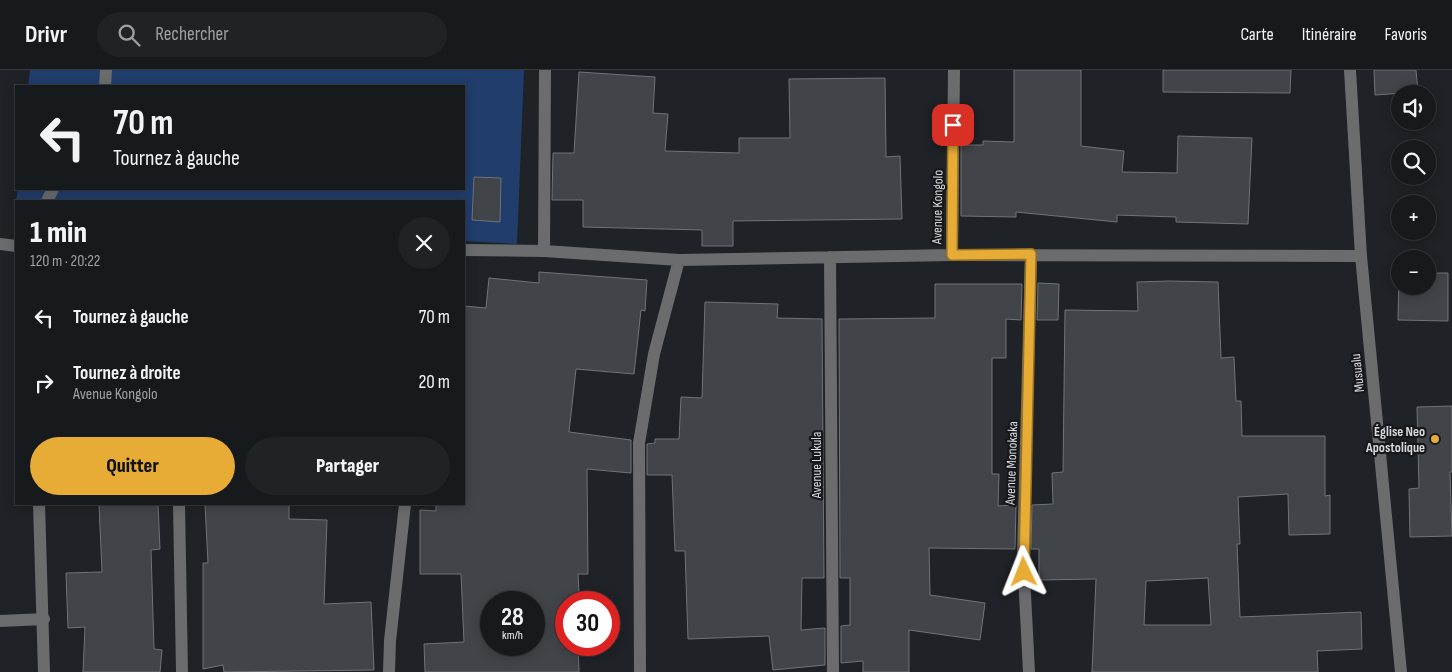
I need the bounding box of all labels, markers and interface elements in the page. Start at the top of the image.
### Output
search box [97,12,447,57]
text: Drivr [25,20,67,49]
icon: search [115,21,143,49]
text: Rechercher [155,23,229,46]
text: Carte [1240,24,1274,45]
text: Itinéraire [1302,24,1356,45]
text: Favoris [1384,24,1427,45]
map controls [1391,85,1436,295]
button: sound [1391,85,1436,130]
text: 70 m [113,102,173,145]
pin [932,104,974,146]
icon: left [30,105,95,170]
icon: arrive [939,111,967,139]
button: search [1391,140,1436,185]
text: Tournez à gauche [113,145,240,172]
street label: Avenue Kongolo [928,170,947,245]
button: + [1391,195,1436,240]
text: 1 min [30,215,87,251]
button: close [398,217,450,269]
button: − [1391,250,1436,295]
text: 120 m · 20:22 [30,252,100,271]
icon: left [30,304,58,332]
text: Tournez à gauche [73,306,189,329]
text: 70 m [419,306,450,329]
street label: Musualu [1347,353,1368,393]
text: Tournez à droite [73,362,181,385]
icon: right [30,369,58,397]
text: 20 m [418,371,450,394]
text: Avenue Kongolo [73,385,158,404]
street label: Avenue Monokaka [1002,421,1021,506]
place label: Église Neo Apostolique [1365,423,1425,456]
street label: Avenue Lukula [808,432,825,499]
marker: Église Neo Apostolique [1429,433,1441,445]
button: Quitter [30,437,235,495]
button: Partager [245,437,450,495]
position arrow [997,545,1049,597]
speed limit sign: 30 [555,591,620,656]
text: 28 [501,602,524,633]
text: km/h [502,628,523,643]

